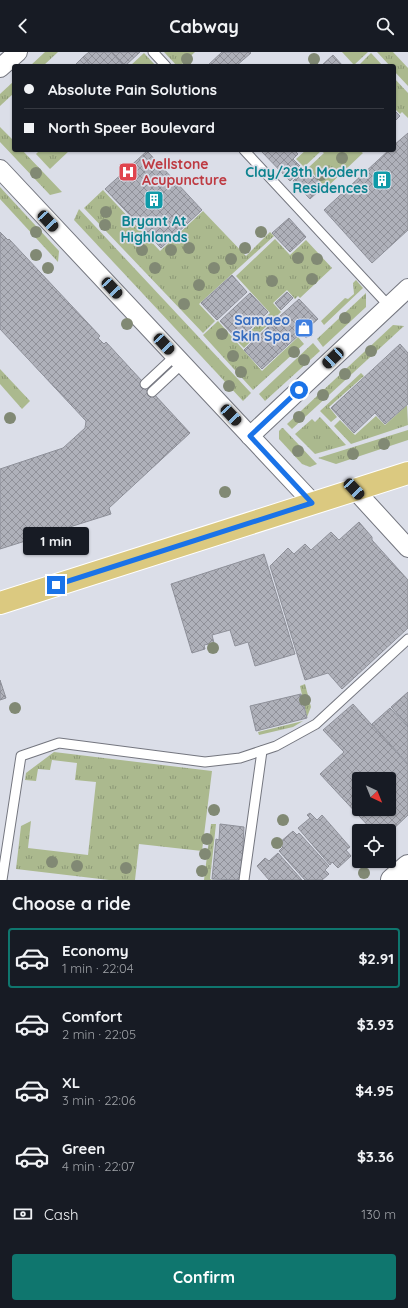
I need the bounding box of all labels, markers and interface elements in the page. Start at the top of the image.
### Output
icon: back [12,15,34,37]
text: Cabway [169,15,239,38]
icon: search [374,15,396,37]
text: Absolute Pain Solutions [48,80,217,99]
text: North Speer Boulevard [48,118,215,137]
place label: Wellstone Acupuncture [142,155,227,189]
hospital icon: Wellstone Acupuncture [117,161,139,183]
place label: Clay/28th Modern Residences [245,163,368,197]
building icon: Clay/28th Modern Residences [371,169,393,191]
building icon: Bryant At Highlands [143,189,165,211]
car [35,208,61,234]
place label: Bryant At Highlands [121,212,188,246]
car [99,275,125,301]
place label: Samaeo Skin Spa [232,311,290,345]
shop icon: Samaeo Skin Spa [293,317,315,339]
car [151,331,177,357]
car [320,345,346,371]
route start [290,381,308,399]
car [218,402,244,428]
car [341,476,367,502]
callout: 1 min [23,527,89,555]
text: 1 min [40,533,72,549]
route end [47,576,65,594]
north arrow [352,772,396,816]
map controls [352,772,396,868]
button: locate [352,824,396,868]
text: Choose a ride [12,892,131,915]
icon: car [14,940,50,976]
text: Economy [62,941,129,960]
text: $2.91 [358,949,394,968]
text: 1 min · 22:04 [62,960,134,976]
icon: car [14,1006,50,1042]
text: Comfort [62,1007,123,1026]
text: $3.93 [357,1015,394,1034]
text: 2 min · 22:05 [62,1026,136,1042]
icon: car [14,1072,50,1108]
text: XL [62,1073,80,1092]
text: $4.95 [355,1081,394,1100]
text: 3 min · 22:06 [62,1092,136,1108]
icon: car [14,1138,50,1174]
text: Green [62,1139,105,1158]
text: $3.36 [357,1147,394,1166]
text: 4 min · 22:07 [62,1158,135,1174]
icon: cash [12,1203,34,1225]
text: Cash [44,1205,78,1224]
text: 130 m [361,1206,396,1222]
button: Confirm [12,1254,396,1300]

